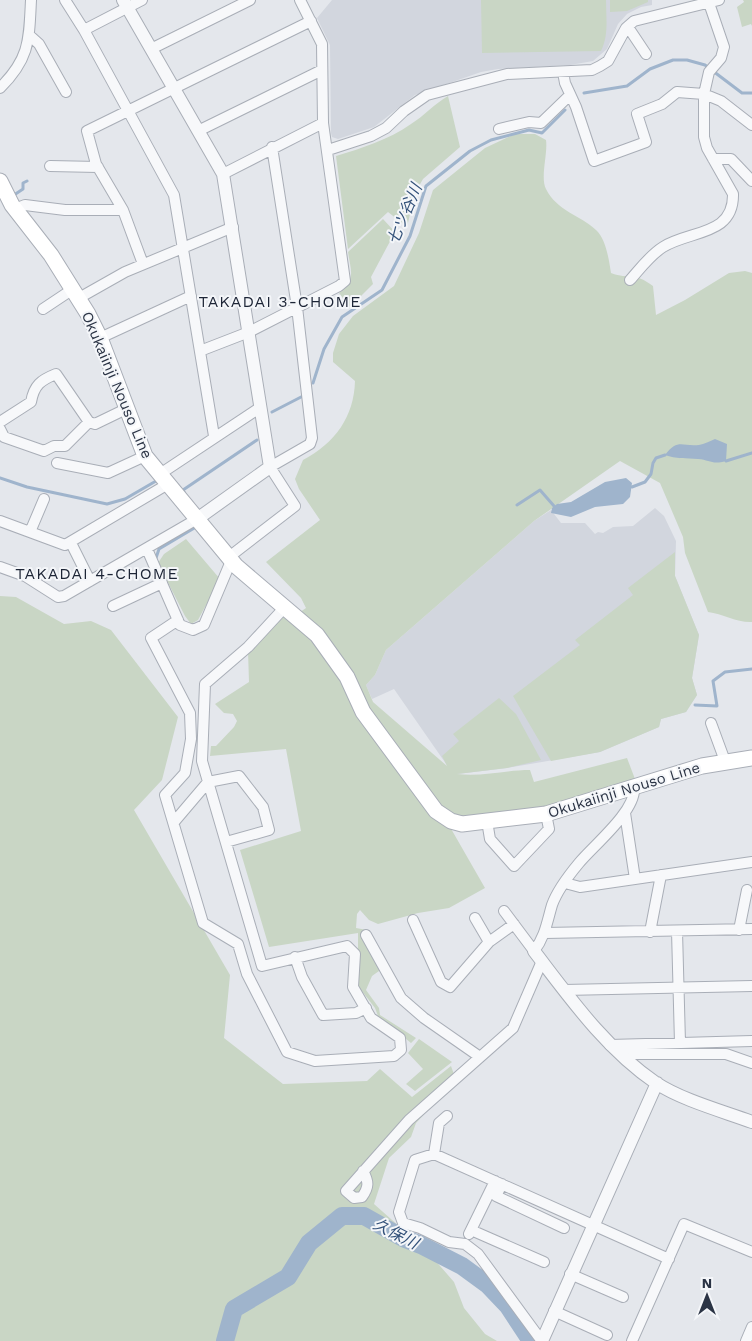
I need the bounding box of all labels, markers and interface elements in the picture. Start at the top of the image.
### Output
water label: 七ツ谷川 [383,179,426,247]
district label: TAKADAI 3-CHOME [199,292,361,311]
street label: Okukaiinji Nouso Line [78,309,156,461]
district label: TAKADAI 4-CHOME [15,564,179,583]
street label: Okukaiinji Nouso Line [546,758,702,822]
water label: 久保川 [370,1214,423,1254]
north arrow [682,1271,732,1321]
text: N [702,1275,712,1291]

